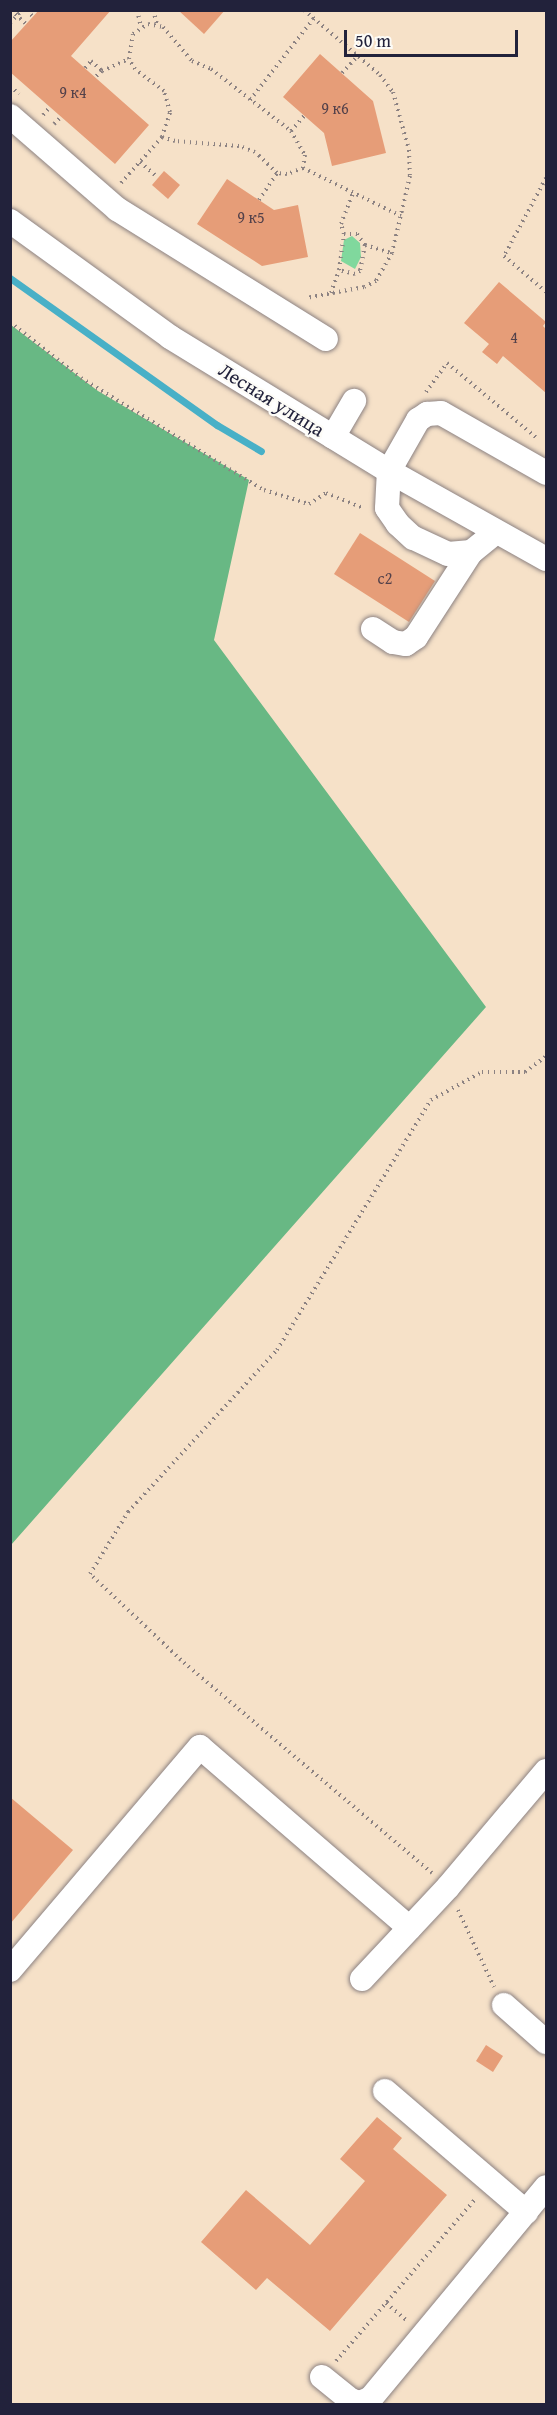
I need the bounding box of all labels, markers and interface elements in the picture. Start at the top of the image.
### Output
scale bar [347,18,521,56]
text: 50 m [355,27,391,54]
house number: 9 к4 [59,82,87,102]
house number: 9 к6 [321,98,349,118]
house number: 9 к5 [237,207,265,227]
house number: 4 [510,327,518,347]
street label: Лесная улица [215,357,329,441]
house number: с2 [378,568,392,588]

